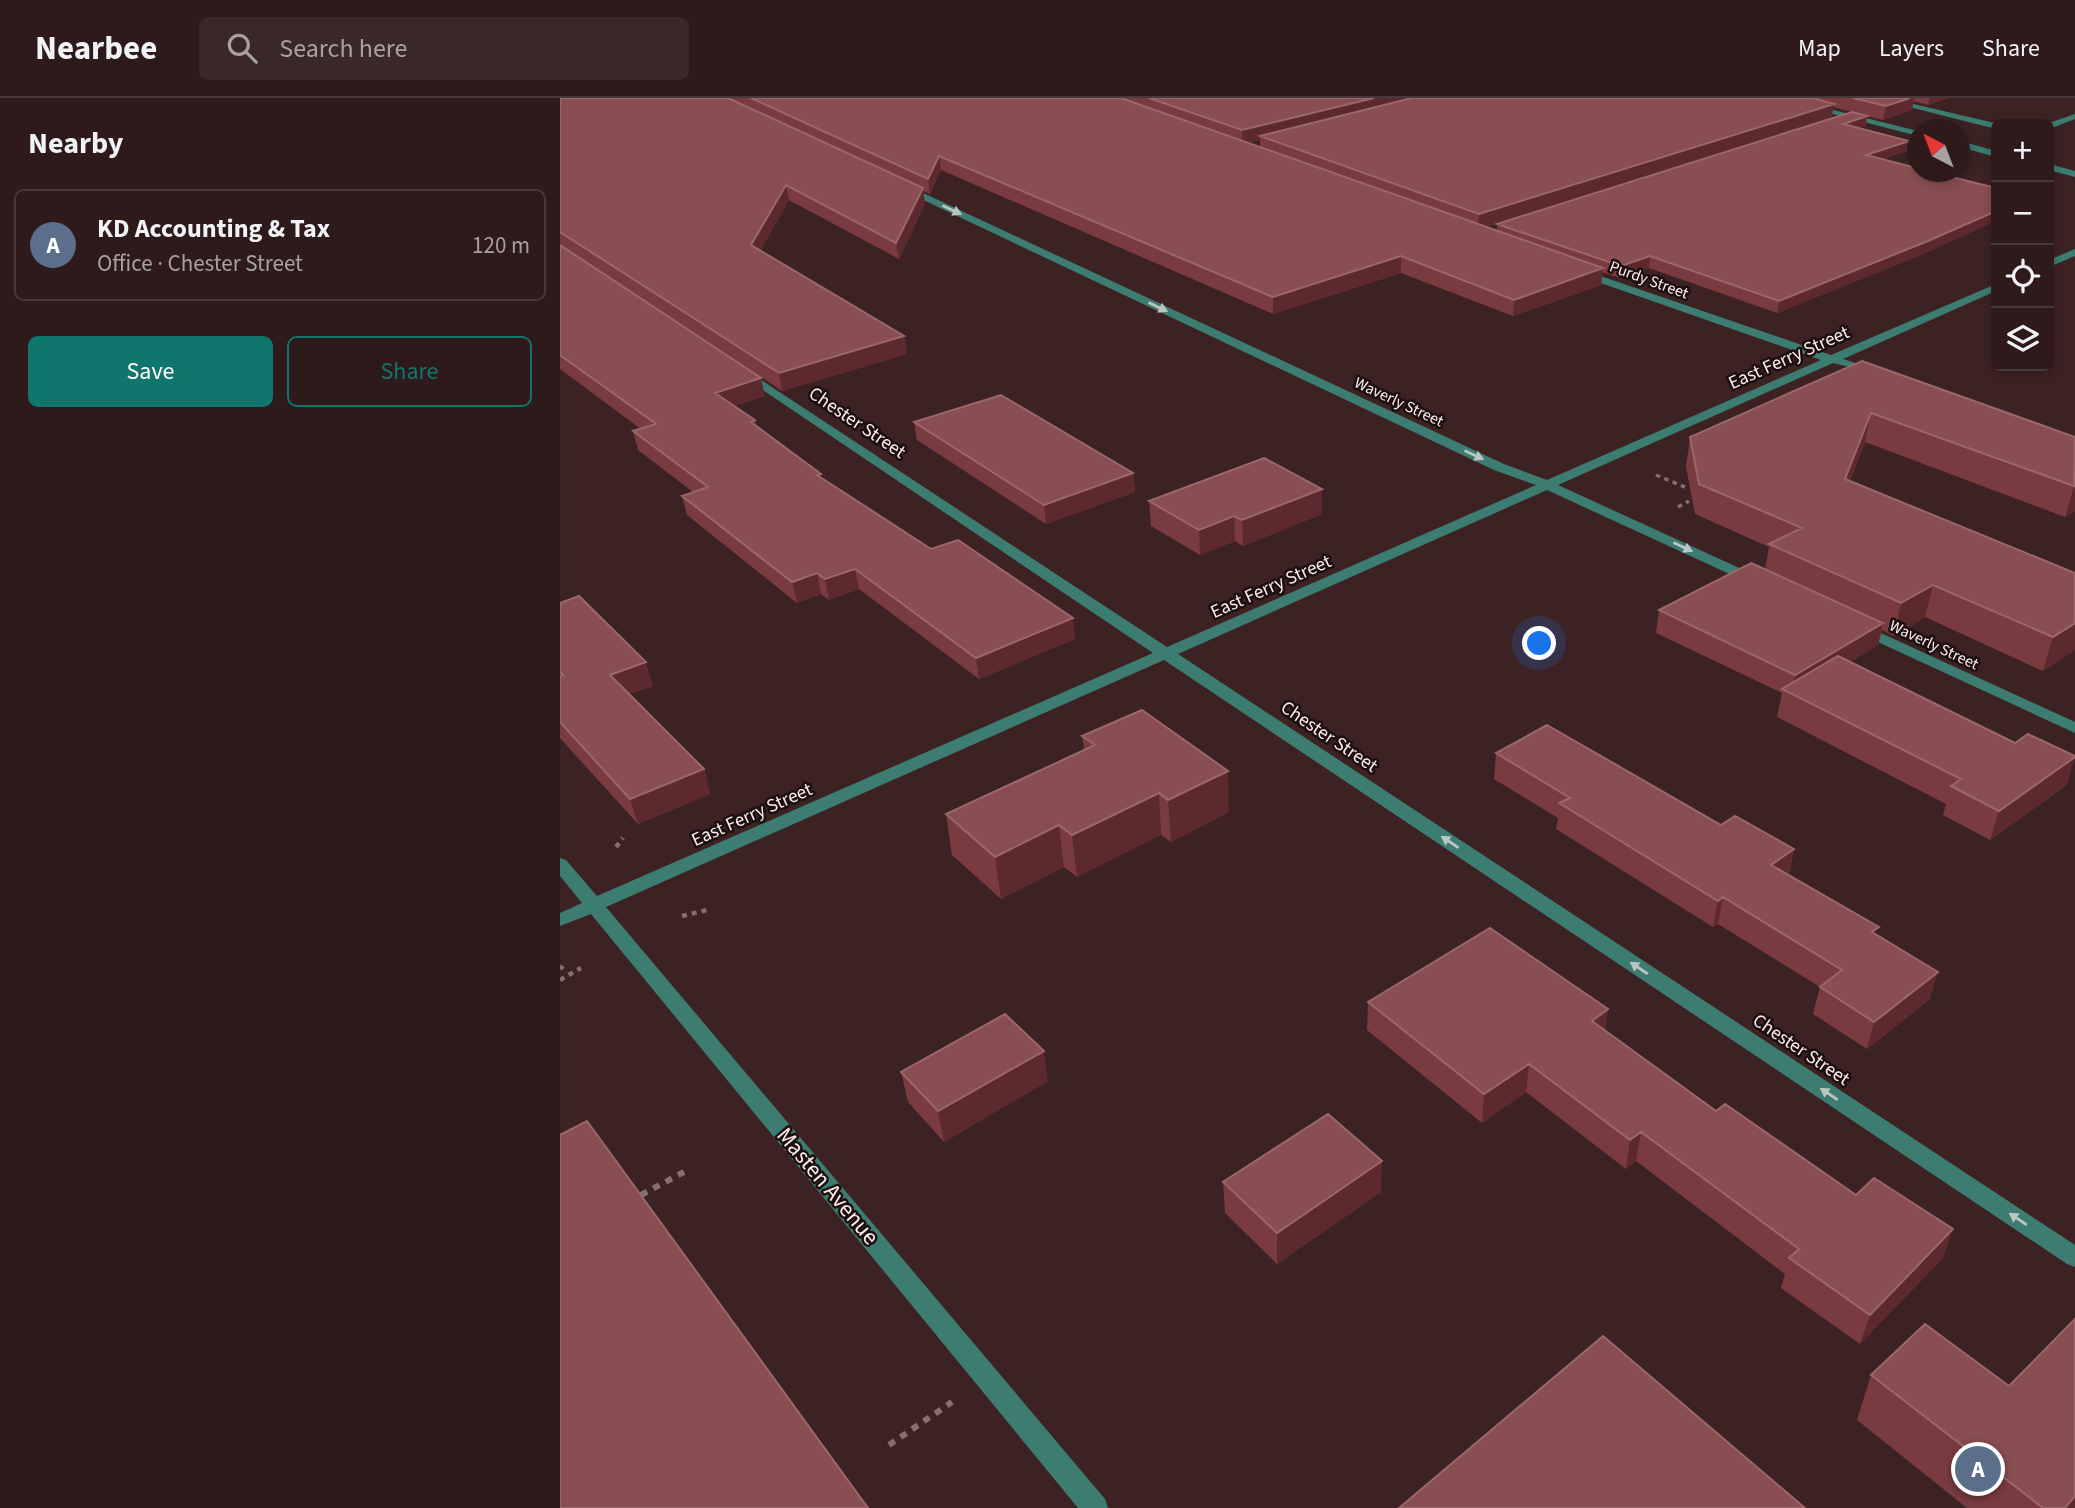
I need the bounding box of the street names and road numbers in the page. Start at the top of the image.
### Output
street label: Purdy Street [1606,256,1692,305]
street label: East Ferry Street [1724,319,1854,397]
street label: Waverly Street [1351,372,1448,433]
street label: Chester Street [803,381,911,466]
street label: East Ferry Street [1206,548,1336,626]
street label: Waverly Street [1886,615,1983,676]
street label: Chester Street [1275,695,1383,780]
street label: East Ferry Street [687,776,817,854]
street label: Chester Street [1747,1008,1855,1093]
street label: Masten Avenue [769,1120,887,1252]

